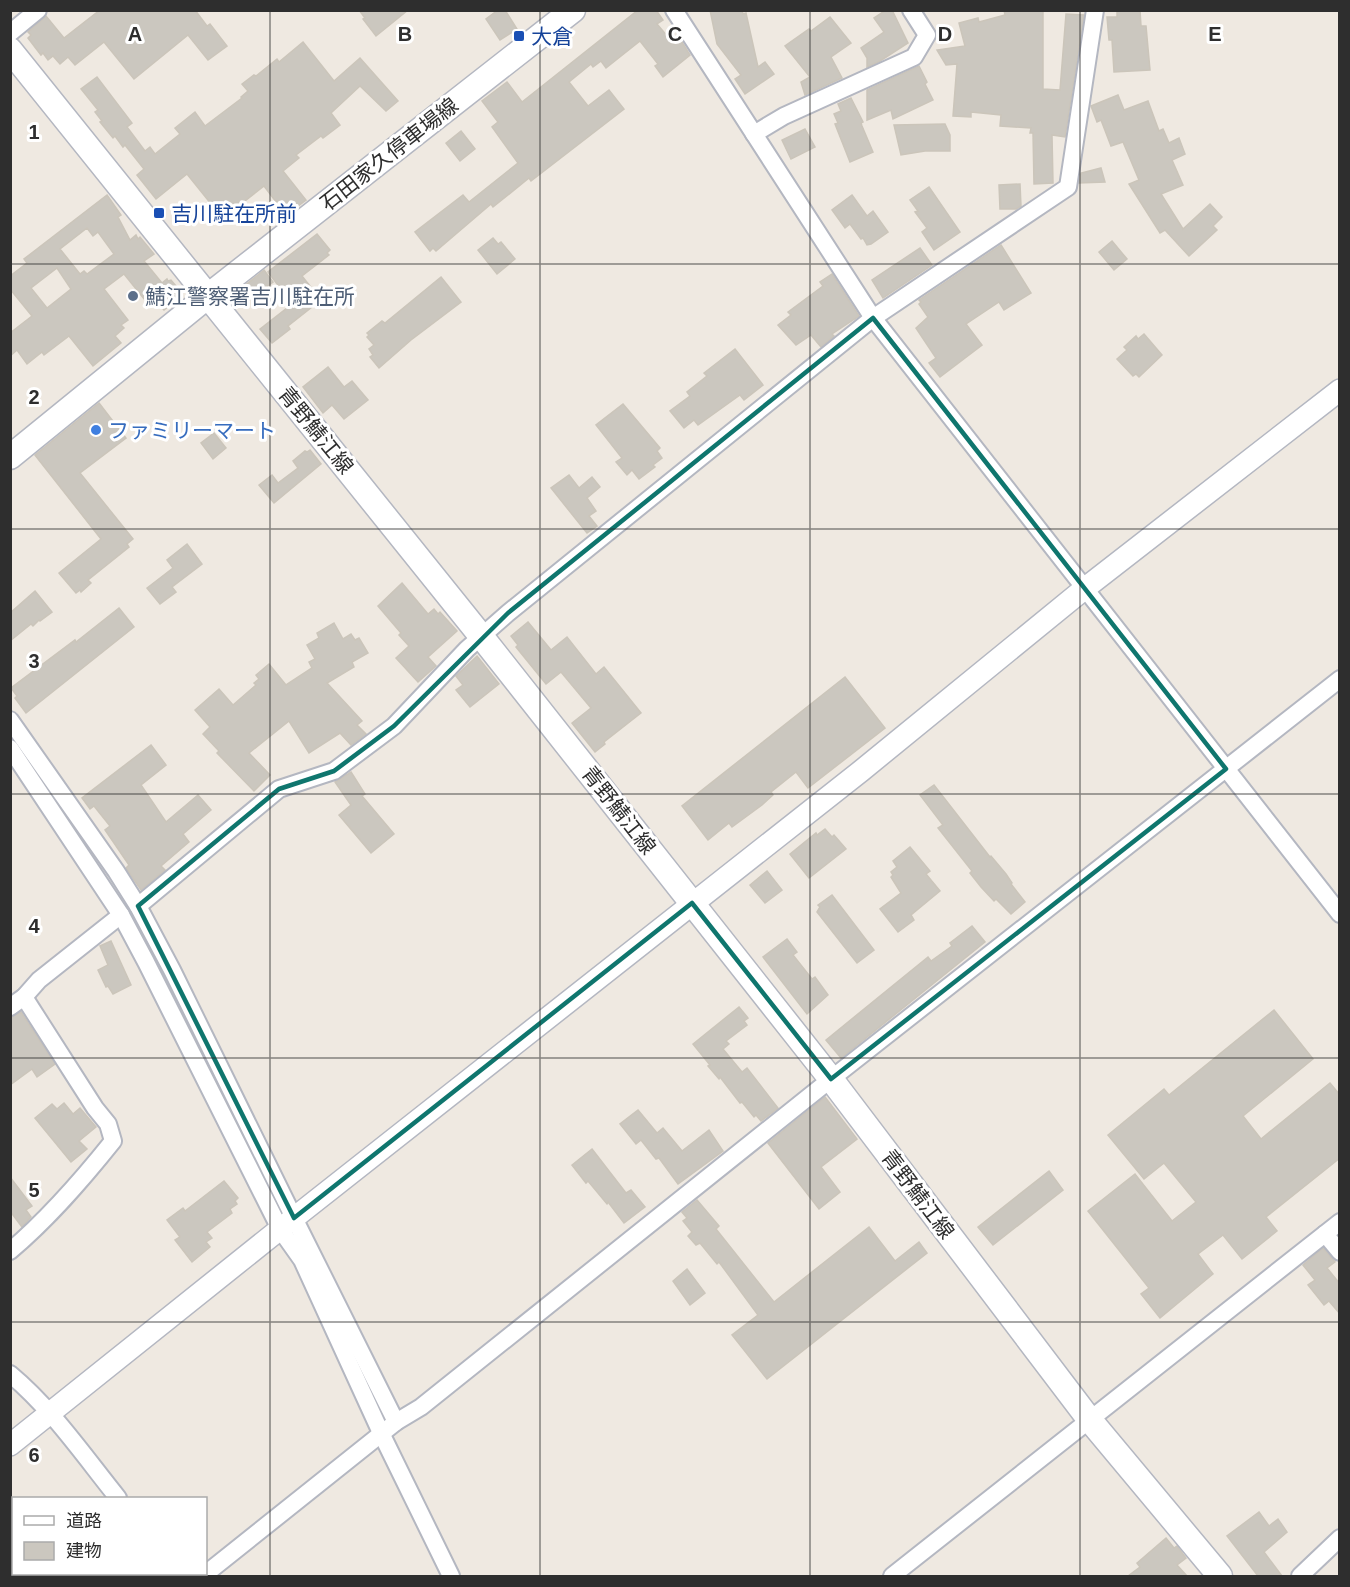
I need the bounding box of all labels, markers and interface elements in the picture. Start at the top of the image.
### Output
text: A [128,23,142,45]
text: B [398,23,412,45]
text: C [668,23,682,45]
text: D [938,23,952,45]
text: E [1208,23,1222,45]
place label: 大倉 [531,25,573,48]
marker: 大倉 [512,29,526,43]
street label: 石田家久停車場線 [316,93,462,215]
text: 1 [28,121,40,143]
place label: 吉川駐在所前 [171,202,297,225]
marker: 吉川駐在所前 [152,206,166,220]
place label: 鯖江警察署吉川駐在所 [145,285,355,308]
marker: 鯖江警察署吉川駐在所 [126,289,140,303]
street label: 青野鯖江線 [274,382,358,478]
text: 2 [28,386,40,408]
place label: ファミリーマート [108,419,276,442]
marker: ファミリーマート [89,423,103,437]
text: 3 [28,650,40,672]
street label: 青野鯖江線 [578,762,660,858]
text: 4 [28,915,40,937]
street label: 青野鯖江線 [877,1145,959,1243]
text: 5 [28,1179,40,1201]
text: 6 [28,1444,40,1466]
legend [12,1497,207,1575]
text: 道路 [66,1511,102,1531]
text: 建物 [66,1541,102,1561]

